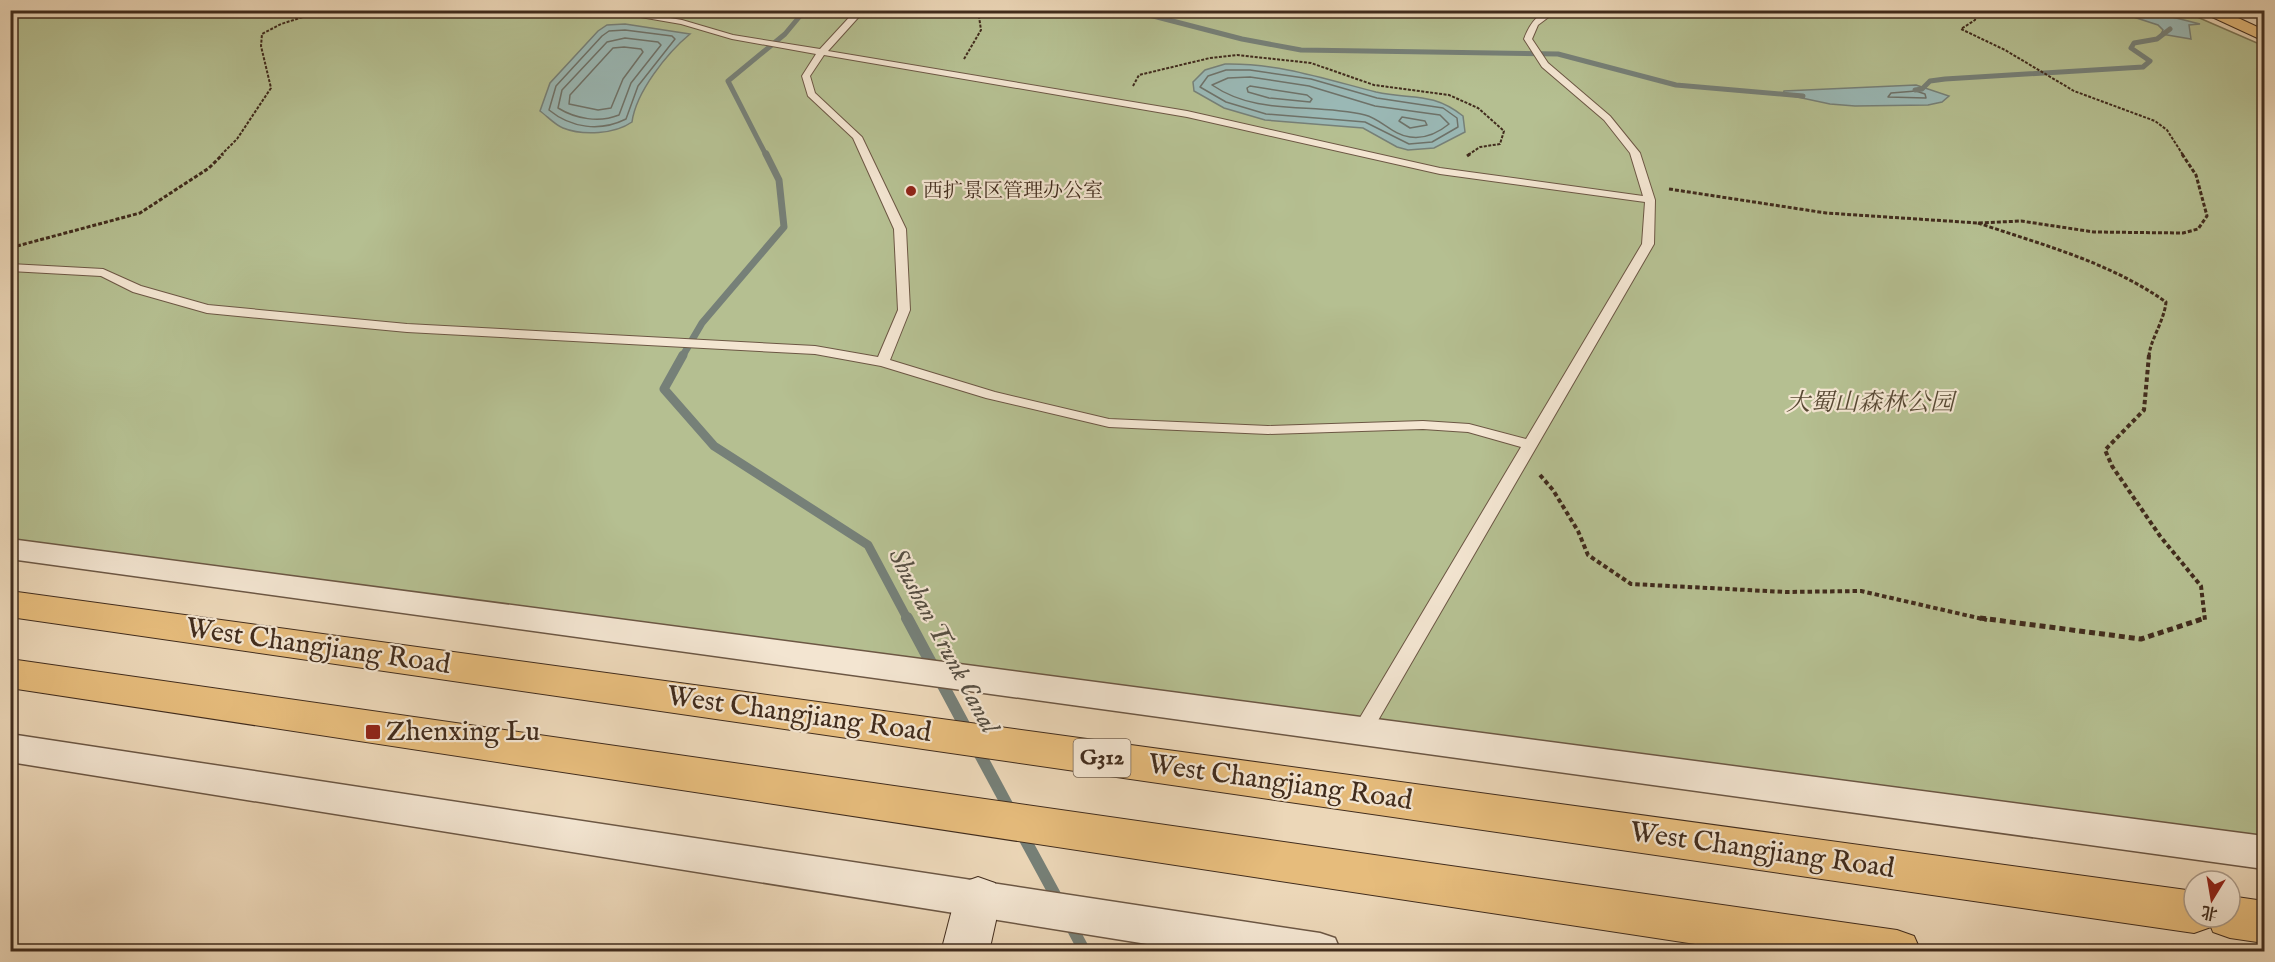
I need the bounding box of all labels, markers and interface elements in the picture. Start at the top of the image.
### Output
place label: 西扩景区管理办公室 [923,179,1103,204]
marker: 西扩景区管理办公室 [904,184,918,198]
park label: 大蜀山森林公园 [1786,388,1958,419]
water label: Shushan Trunk Canal [880,543,1007,741]
street label: West Changjiang Road [184,611,453,683]
street label: West Changjiang Road [665,679,934,751]
place label: Zhenxing Lu [386,715,540,750]
marker: Zhenxing Lu [364,723,382,741]
road number: G312 [1074,739,1130,777]
street label: West Changjiang Road [1146,747,1415,819]
street label: West Changjiang Road [1628,815,1897,887]
north arrow [2182,869,2242,929]
text: 北 [2200,900,2219,923]

